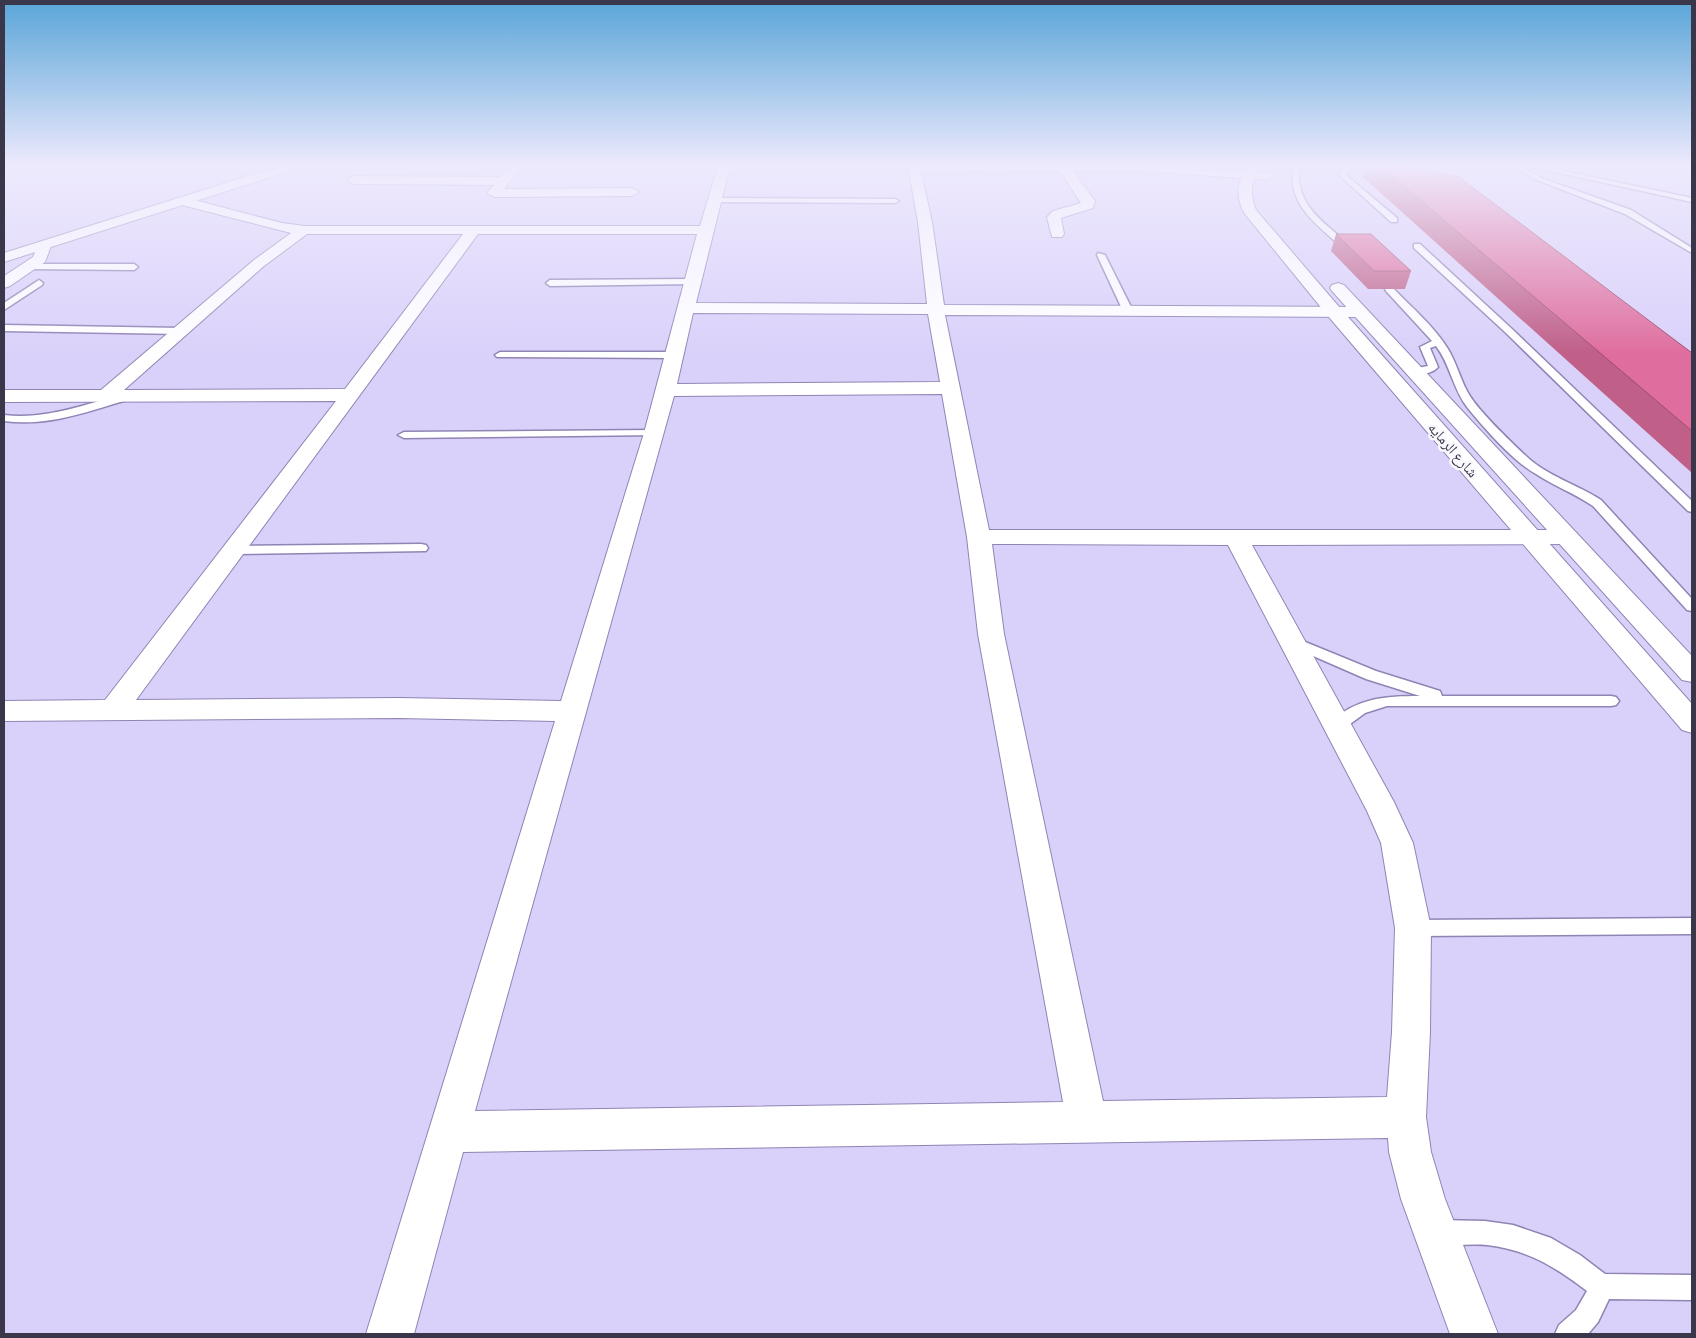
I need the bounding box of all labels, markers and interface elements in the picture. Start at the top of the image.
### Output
street label: شارع الرمايه [1424,418,1483,482]

